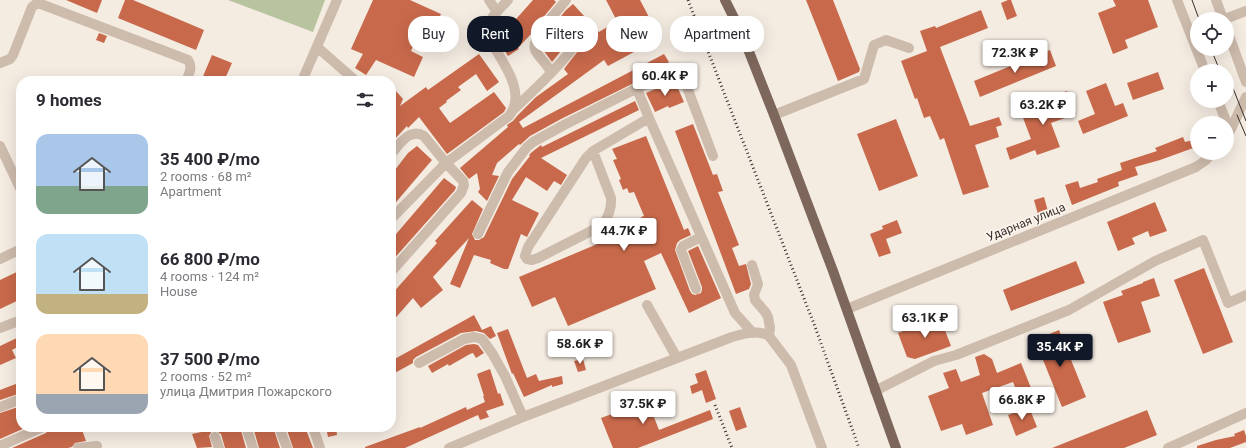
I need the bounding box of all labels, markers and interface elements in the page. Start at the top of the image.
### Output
map controls [1190,12,1234,160]
button: locate [1190,12,1234,56]
chip: Buy [408,16,459,52]
chip: Rent [467,16,523,52]
chip: Filters [531,16,598,52]
chip: New [606,16,662,52]
chip: Apartment [670,16,764,52]
pin: 72.3K ₽ [978,40,1052,74]
text: 72.3K ₽ [992,45,1038,60]
pin: 60.4K ₽ [628,63,702,97]
button: + [1190,64,1234,108]
text: 60.4K ₽ [642,68,688,83]
icon: filters [354,89,376,111]
text: 9 homes [36,90,102,110]
pin: 63.2K ₽ [1006,92,1080,126]
text: 63.2K ₽ [1020,97,1066,112]
button: − [1190,116,1234,160]
text: 35 400 ₽/mo [160,149,260,169]
icon: home [68,150,116,198]
text: 2 rooms · 68 m² [160,169,252,184]
text: Apartment [160,184,222,199]
street label: Ударная улица [985,200,1067,244]
pin: 44.7K ₽ [587,218,661,252]
text: 44.7K ₽ [601,223,647,238]
text: 66 800 ₽/mo [160,249,260,269]
icon: home [68,250,116,298]
text: 4 rooms · 124 m² [160,269,259,284]
text: House [160,284,197,299]
pin: 63.1K ₽ [888,305,962,339]
text: 63.1K ₽ [902,310,948,325]
pin: 58.6K ₽ [543,331,617,365]
pin: 35.4K ₽ [1023,334,1097,368]
text: 58.6K ₽ [557,336,603,351]
text: 35.4K ₽ [1037,339,1083,354]
text: 37 500 ₽/mo [160,349,260,369]
icon: home [68,350,116,398]
text: 2 rooms · 52 m² [160,369,252,384]
text: улица Дмитрия Пожарского [160,384,332,399]
pin: 66.8K ₽ [985,387,1059,421]
pin: 37.5K ₽ [606,391,680,425]
text: 66.8K ₽ [999,392,1045,407]
text: 37.5K ₽ [620,396,666,411]

